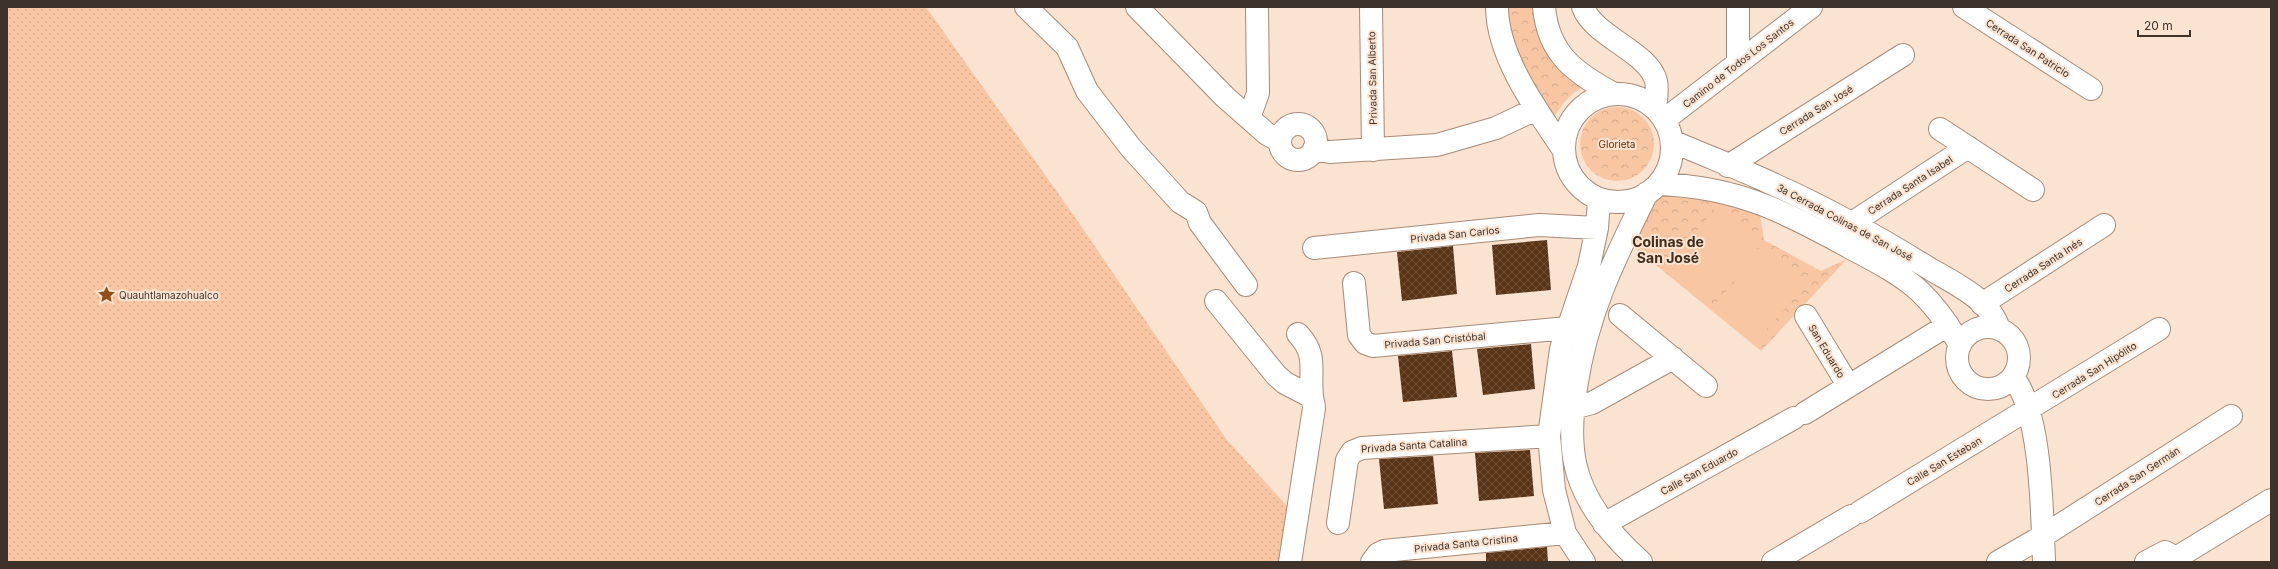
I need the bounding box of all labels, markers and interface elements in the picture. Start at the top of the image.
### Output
scale bar [2138,12,2190,38]
street label: Camino de Todos Los Santos [1680,16,1796,110]
street label: Cerrada San Patricio [1984,16,2072,80]
text: 20 m [2144,18,2173,33]
street label: Privada San Alberto [1365,31,1379,125]
street label: Cerrada San José [1777,82,1855,137]
park label: Glorieta [1599,138,1636,150]
street label: Cerrada Santa Isabel [1865,153,1955,217]
street label: 3a Cerrada Colinas de San José [1775,181,1915,263]
street label: Privada San Carlos [1410,223,1500,245]
district label: Colinas de San José [1632,233,1704,266]
street label: Cerrada Santa Inés [2002,235,2084,295]
place icon: Quauhtlamazohualco [96,285,116,305]
place label: Quauhtlamazohualco [119,289,219,301]
street label: San Eduardo [1806,322,1848,380]
street label: Privada San Cristóbal [1384,330,1486,350]
street label: Cerrada San Hipólito [2049,339,2139,401]
street label: Calle San Esteban [1904,434,1984,488]
street label: Privada Santa Catalina [1361,435,1467,455]
street label: Cerrada San Germán [2092,444,2182,508]
street label: Calle San Eduardo [1658,445,1740,497]
street label: Privada Santa Cristina [1414,532,1518,554]

